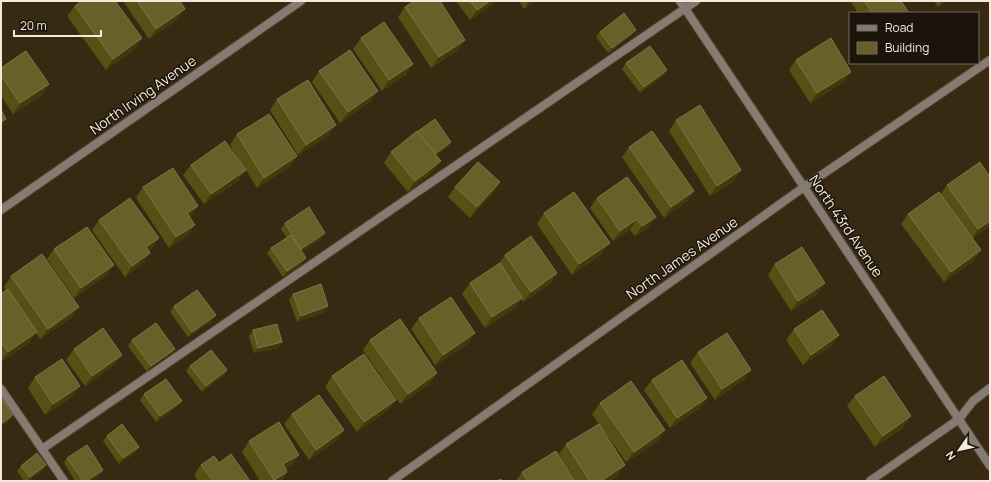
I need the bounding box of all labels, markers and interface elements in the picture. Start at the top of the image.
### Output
scale bar [14,12,101,38]
legend [849,12,979,64]
text: 20 m [20,17,47,34]
text: Road [885,19,913,36]
text: Building [885,39,929,56]
street label: North Irving Avenue [86,51,200,138]
street label: North 43rd Avenue [805,171,888,281]
street label: North James Avenue [622,212,741,303]
north arrow [939,430,979,470]
text: N [942,448,959,463]

